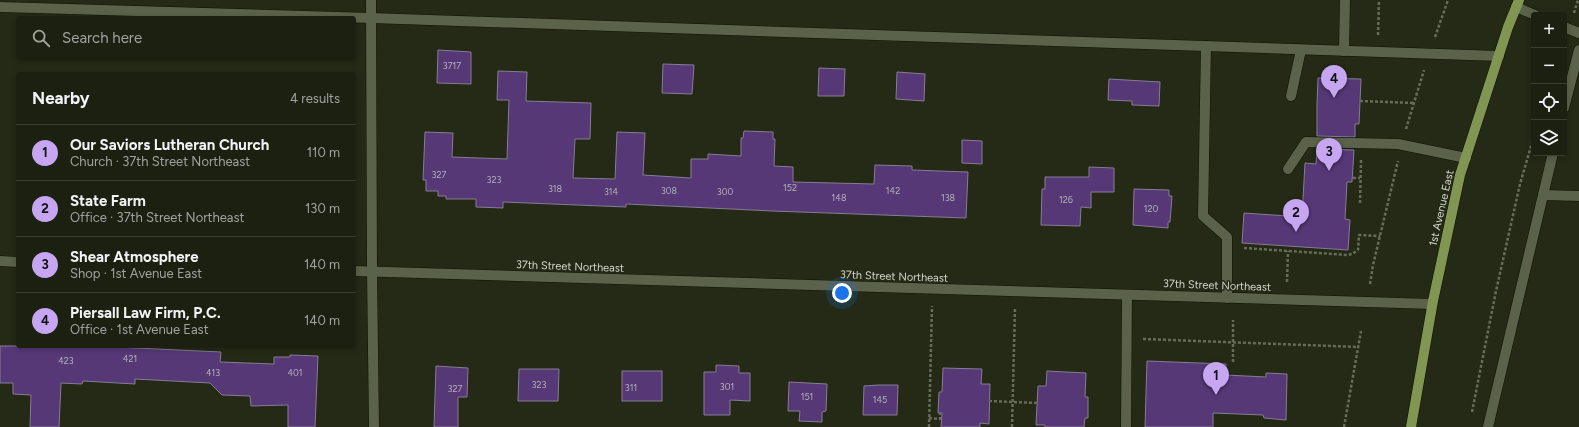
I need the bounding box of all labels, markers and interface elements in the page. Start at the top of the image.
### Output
map controls [1531,12,1567,156]
button: + [1531,12,1567,48]
search box [16,16,356,60]
icon: search [30,27,52,49]
text: Search here [62,29,142,47]
button: − [1531,48,1567,84]
house number: 3717 [443,60,461,71]
pin: 4 [1321,65,1347,98]
button: locate [1531,84,1567,120]
text: Nearby [32,88,90,108]
text: 4 results [290,91,340,106]
button: layers [1531,120,1567,156]
text: Our Saviors Lutheran Church [70,136,269,154]
pin: 3 [1316,138,1342,171]
text: 1 [42,145,48,160]
text: 110 m [307,145,340,160]
text: Church · 37th Street Northeast [70,154,250,169]
house number: 327 [432,169,447,180]
street label: 1st Avenue East [1426,169,1457,248]
house number: 323 [487,174,502,185]
house number: 152 [783,182,797,193]
house number: 318 [548,183,563,194]
house number: 308 [661,185,678,196]
house number: 142 [886,185,900,196]
house number: 314 [604,186,619,197]
house number: 300 [717,186,733,197]
text: State Farm [70,192,146,210]
house number: 148 [832,192,847,203]
house number: 138 [941,192,956,203]
house number: 126 [1059,194,1073,205]
pin: 2 [1283,199,1309,232]
text: 2 [41,201,49,216]
text: 130 m [305,201,340,216]
house number: 120 [1144,203,1158,214]
text: Office · 37th Street Northeast [70,210,244,225]
text: Shear Atmosphere [70,248,199,266]
text: 3 [41,257,49,272]
text: 140 m [304,257,340,272]
street label: 37th Street Northeast [516,258,624,275]
text: Shop · 1st Avenue East [70,266,202,281]
street label: 37th Street Northeast [840,268,948,285]
street label: 37th Street Northeast [1163,277,1271,294]
your location [832,283,852,303]
text: Piersall Law Firm, P.C. [70,304,221,322]
text: 4 [41,313,49,328]
text: 140 m [304,313,340,328]
text: Office · 1st Avenue East [70,322,209,337]
house number: 421 [123,353,137,364]
house number: 423 [58,355,74,366]
pin: 1 [1203,362,1229,395]
house number: 413 [206,367,220,378]
house number: 401 [287,367,303,378]
house number: 323 [532,379,547,390]
house number: 301 [720,381,734,392]
house number: 311 [625,382,637,393]
house number: 327 [448,383,463,394]
house number: 151 [801,391,813,402]
house number: 145 [873,394,887,405]

